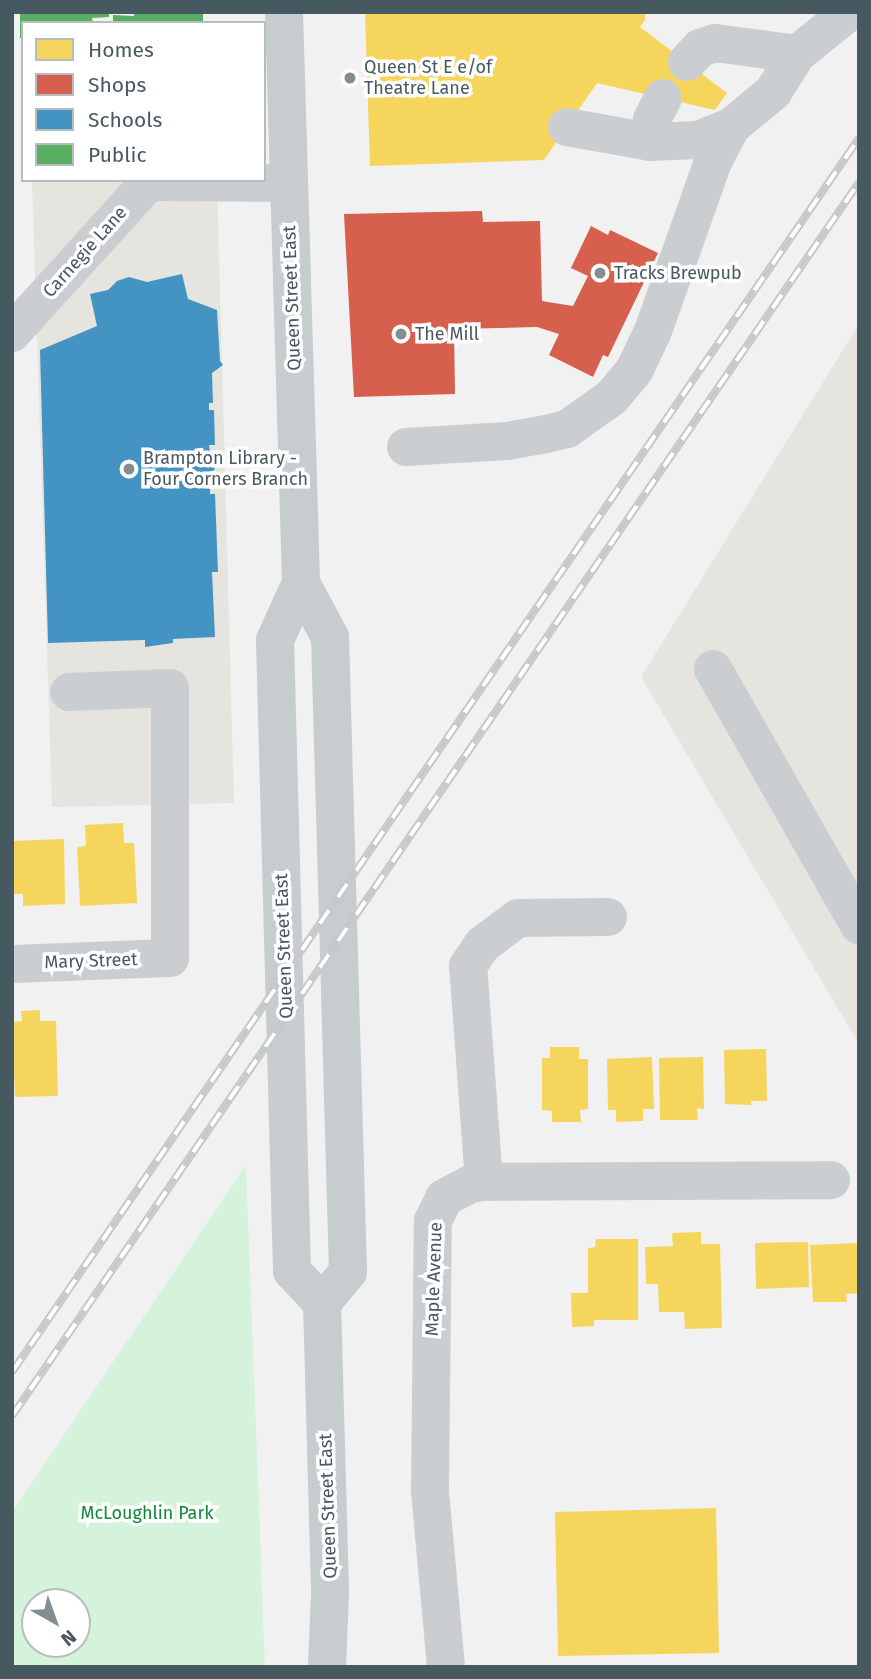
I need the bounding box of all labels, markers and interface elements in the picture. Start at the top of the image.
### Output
legend [21,21,266,182]
text: Homes [88,37,154,63]
place label: Queen St E e/of Theatre Lane [364,57,492,100]
marker: Queen St E e/of Theatre Lane [342,70,358,86]
text: Shops [88,72,146,98]
text: Schools [88,107,162,133]
text: Public [88,142,146,168]
street label: Carnegie Lane [39,202,131,302]
street label: Queen Street East [279,225,305,371]
place label: Tracks Brewpub [614,262,742,284]
marker: Tracks Brewpub [592,265,608,281]
place label: The Mill [415,323,479,345]
marker: The Mill [393,326,409,342]
place label: Brampton Library - Four Corners Branch [143,448,308,490]
marker: Brampton Library - Four Corners Branch [121,461,137,477]
street label: Queen Street East [271,873,297,1019]
street label: Mary Street [44,949,138,973]
street label: Maple Avenue [421,1222,447,1336]
street label: Queen Street East [315,1433,341,1579]
park label: McLoughlin Park [80,1502,214,1524]
north arrow [21,1588,91,1658]
text: N [56,1625,81,1651]

